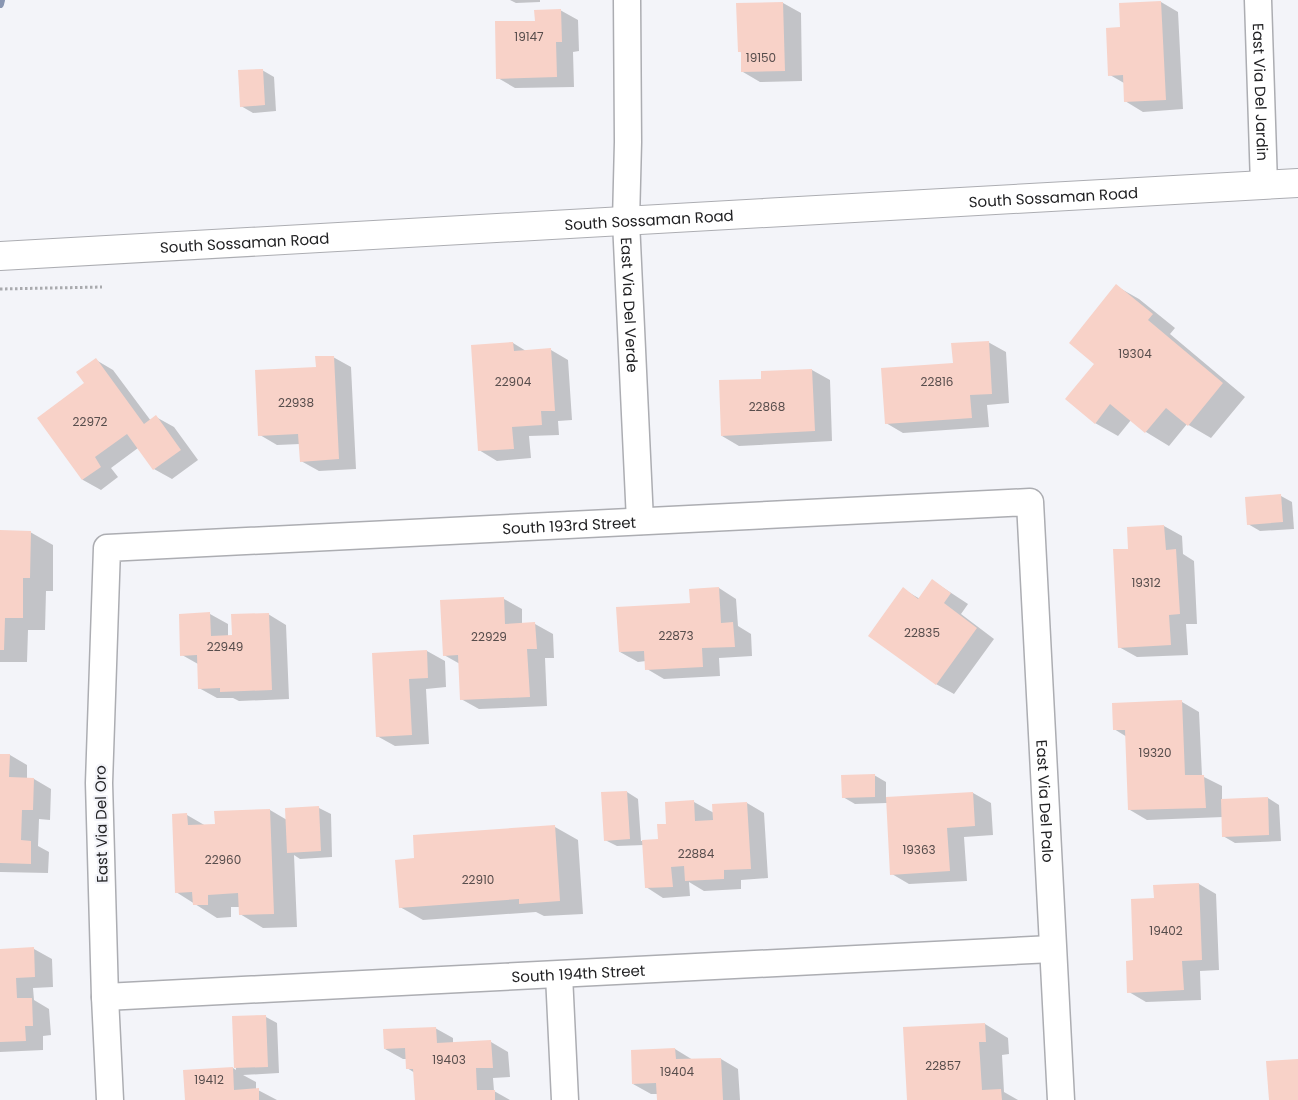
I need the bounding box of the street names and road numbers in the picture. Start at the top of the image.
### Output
street label: East Via Del Jardin [1248,23,1274,161]
street label: South Sossaman Road [968,182,1139,212]
street label: South Sossaman Road [564,204,734,235]
street label: South Sossaman Road [159,227,330,257]
street label: East Via Del Verde [616,237,644,373]
street label: South 193rd Street [502,511,637,539]
street label: East Via Del Palo [1032,739,1059,863]
street label: East Via Del Oro [89,765,113,883]
street label: South 194th Street [511,959,646,987]

